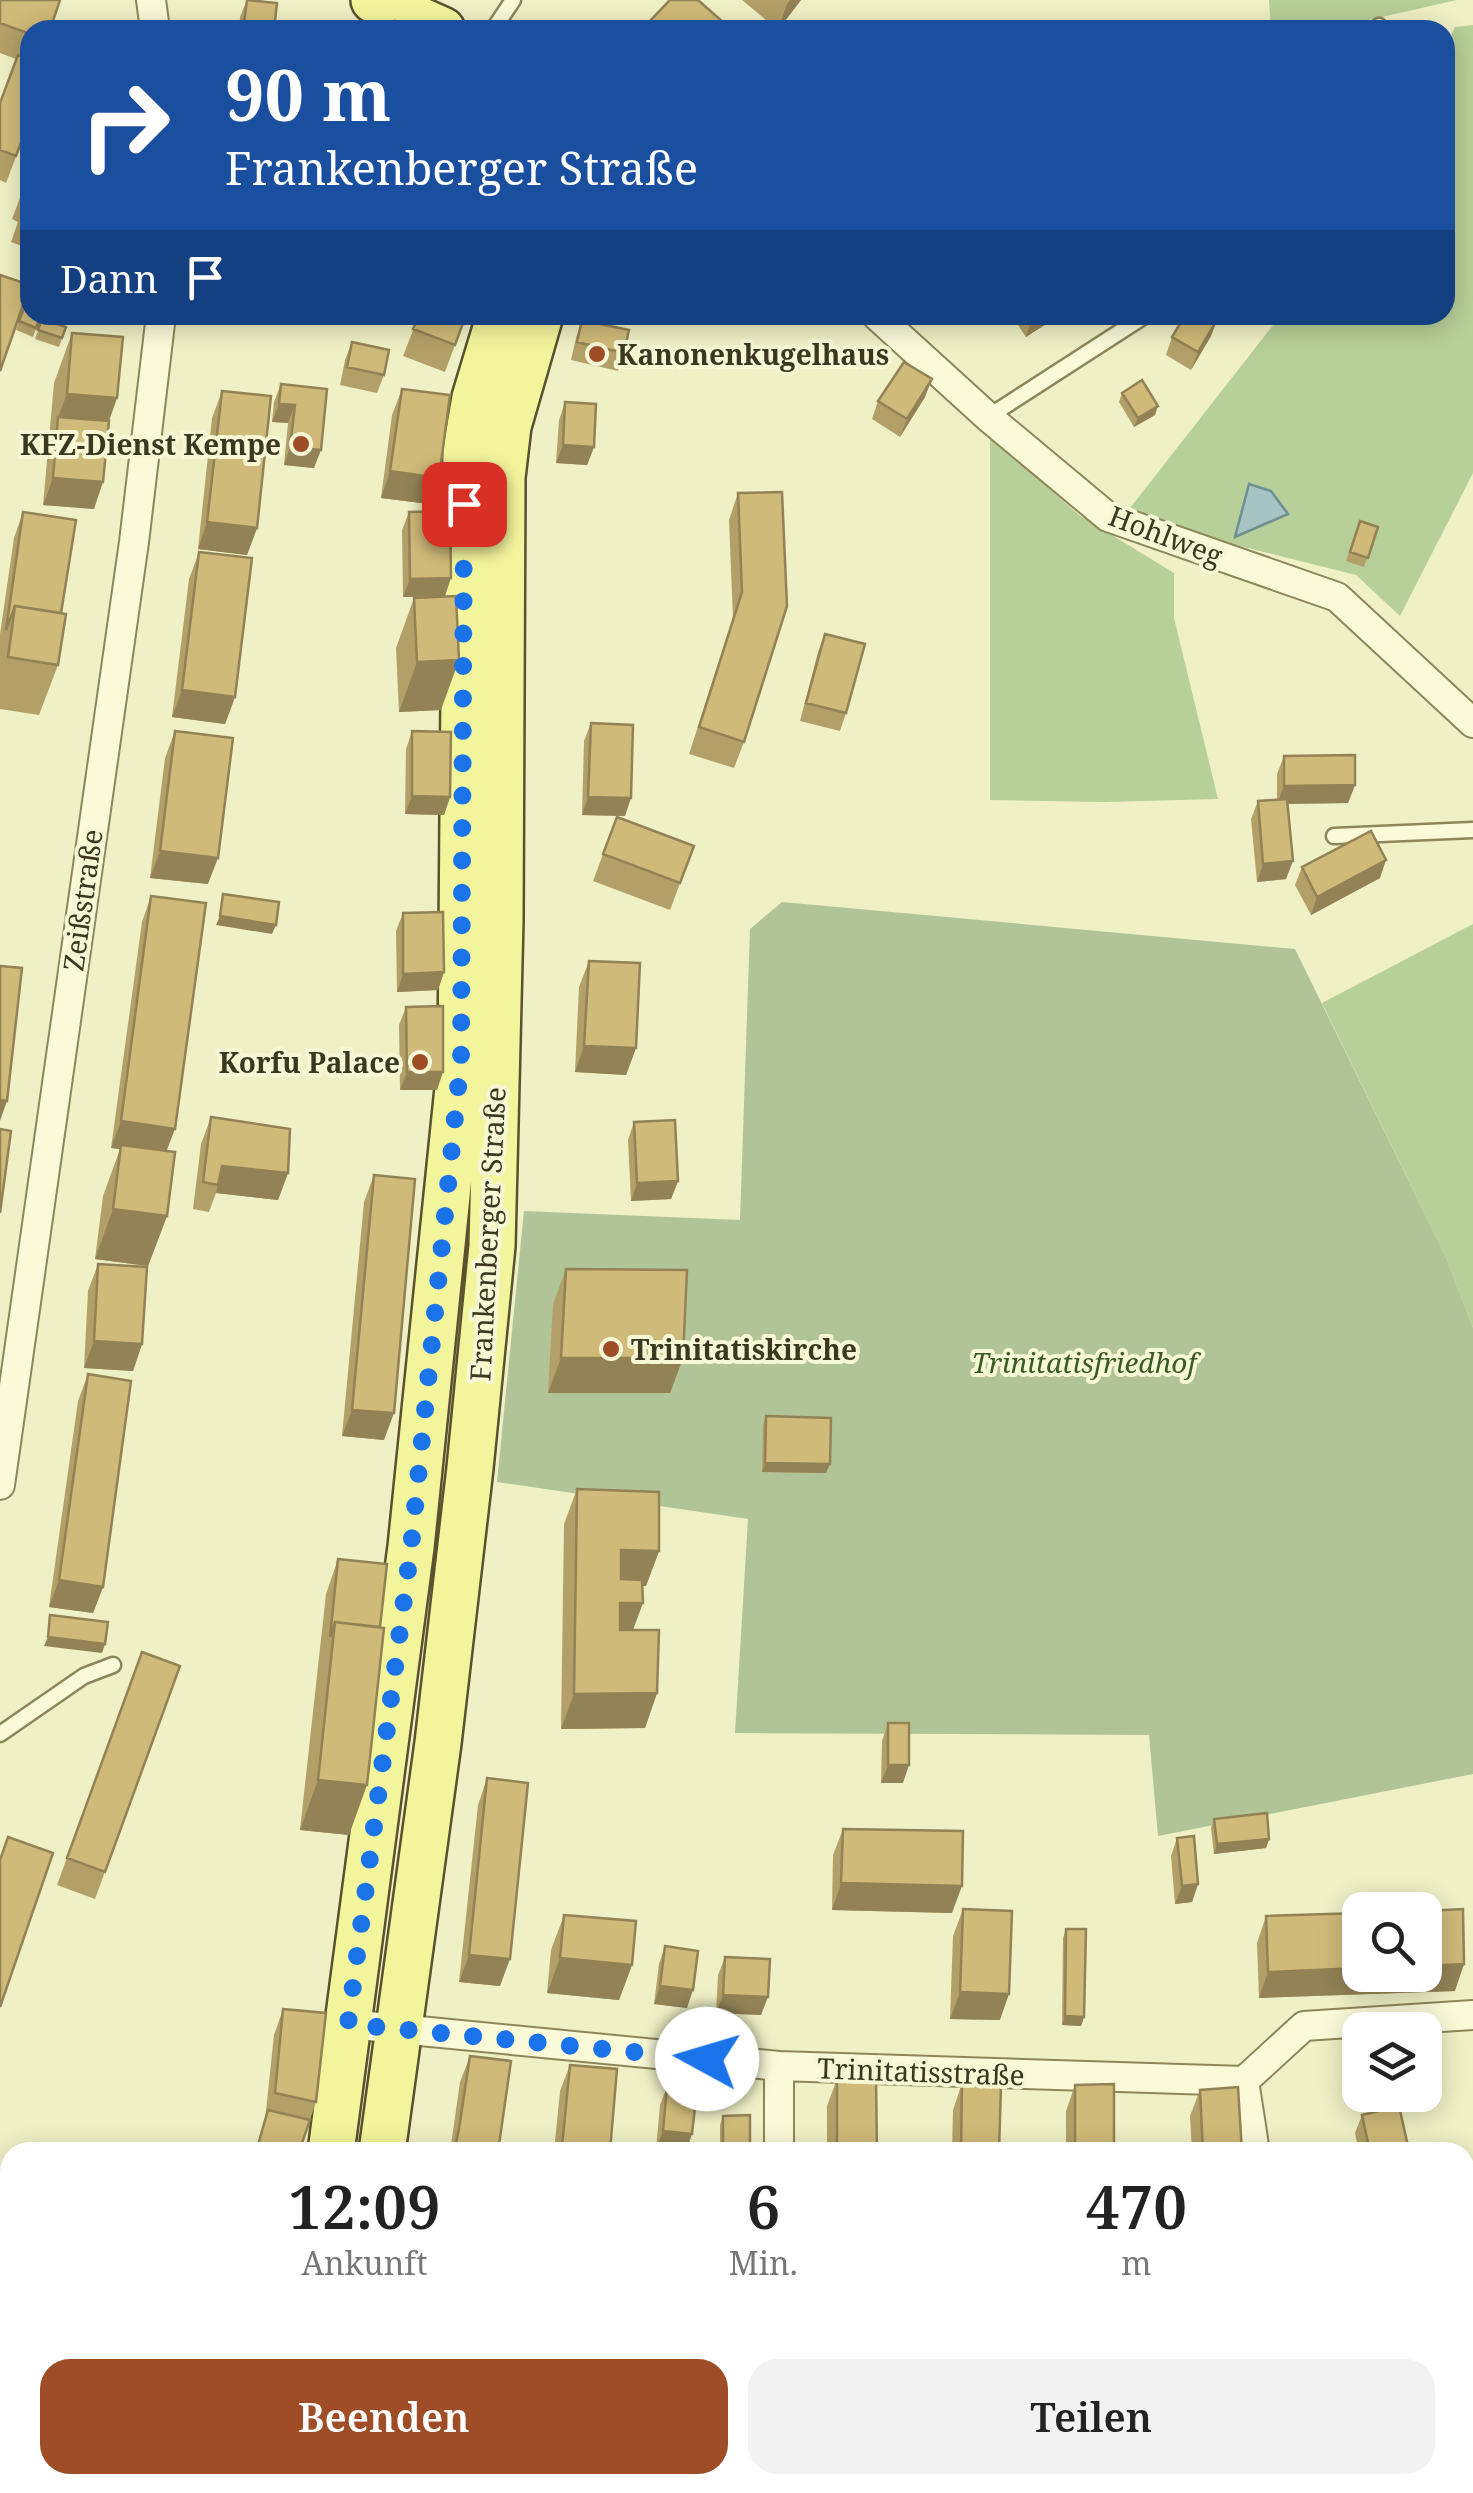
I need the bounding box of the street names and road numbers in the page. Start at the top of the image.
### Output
street label: Hohlweg [1104,496,1228,574]
street label: Zeißstraße [53,827,111,973]
street label: Frankenberger Straße [460,1086,514,1382]
street label: Trinitatisstraße [817,2048,1025,2094]

